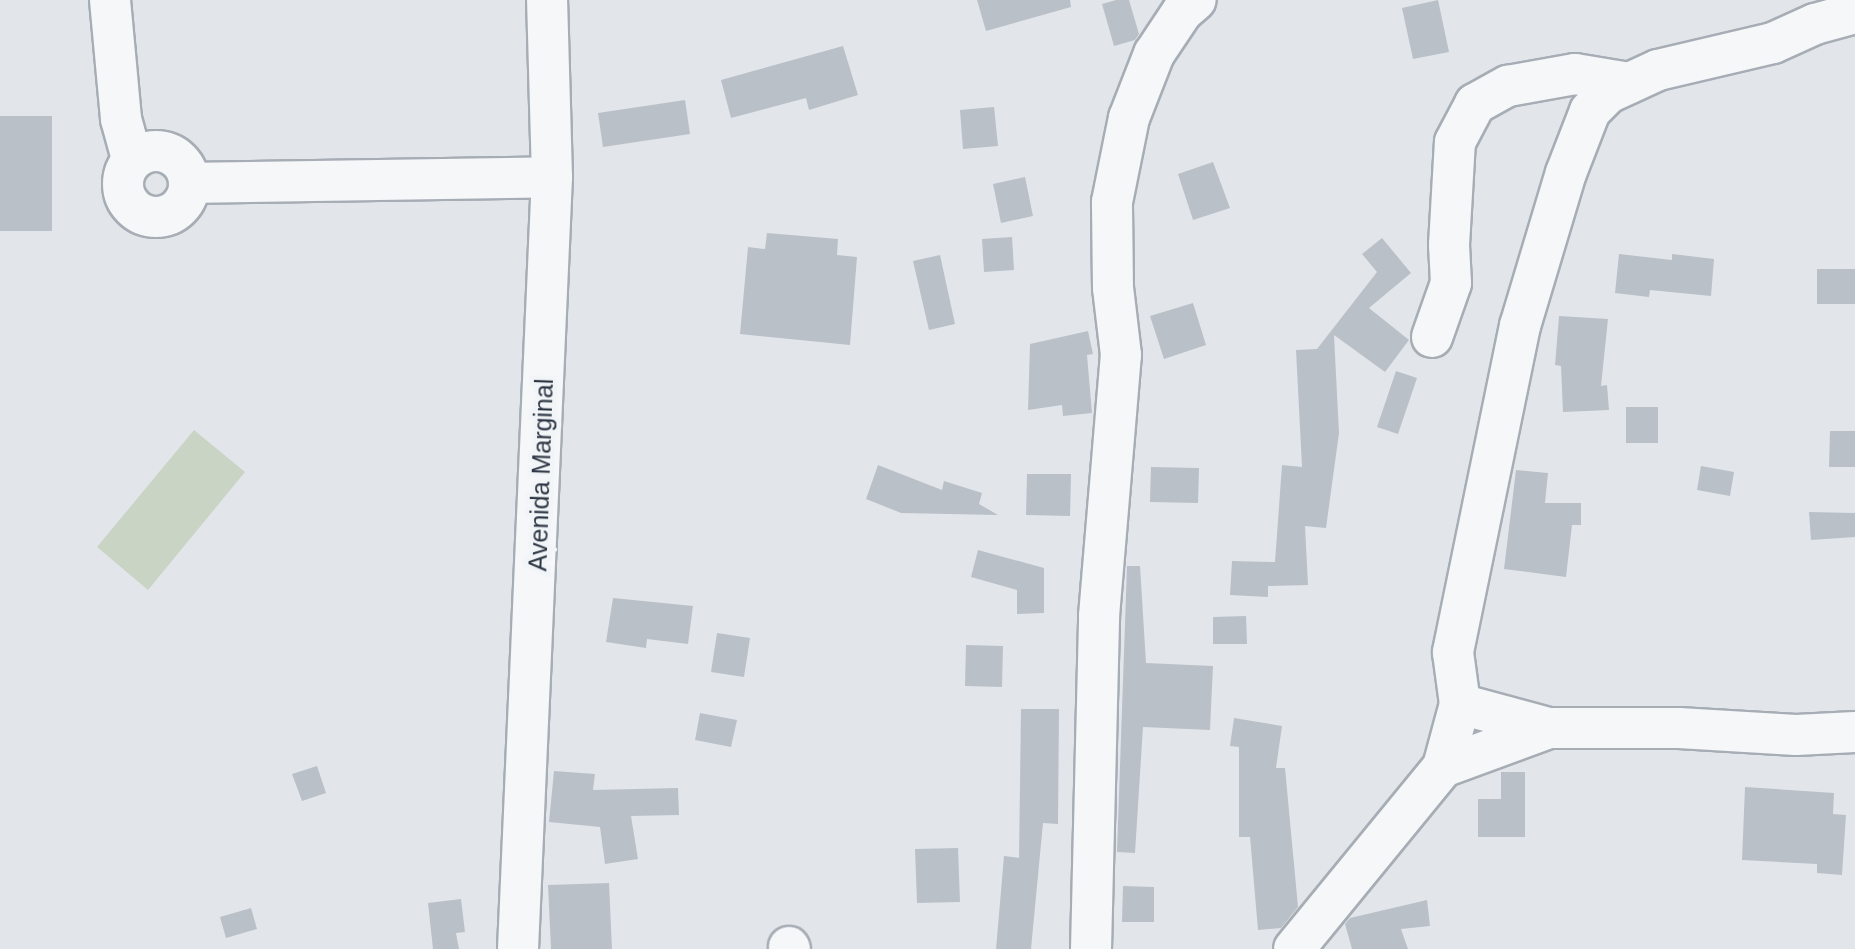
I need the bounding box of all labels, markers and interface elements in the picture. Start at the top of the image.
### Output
street label: Avenida Marginal [523,378,559,572]

